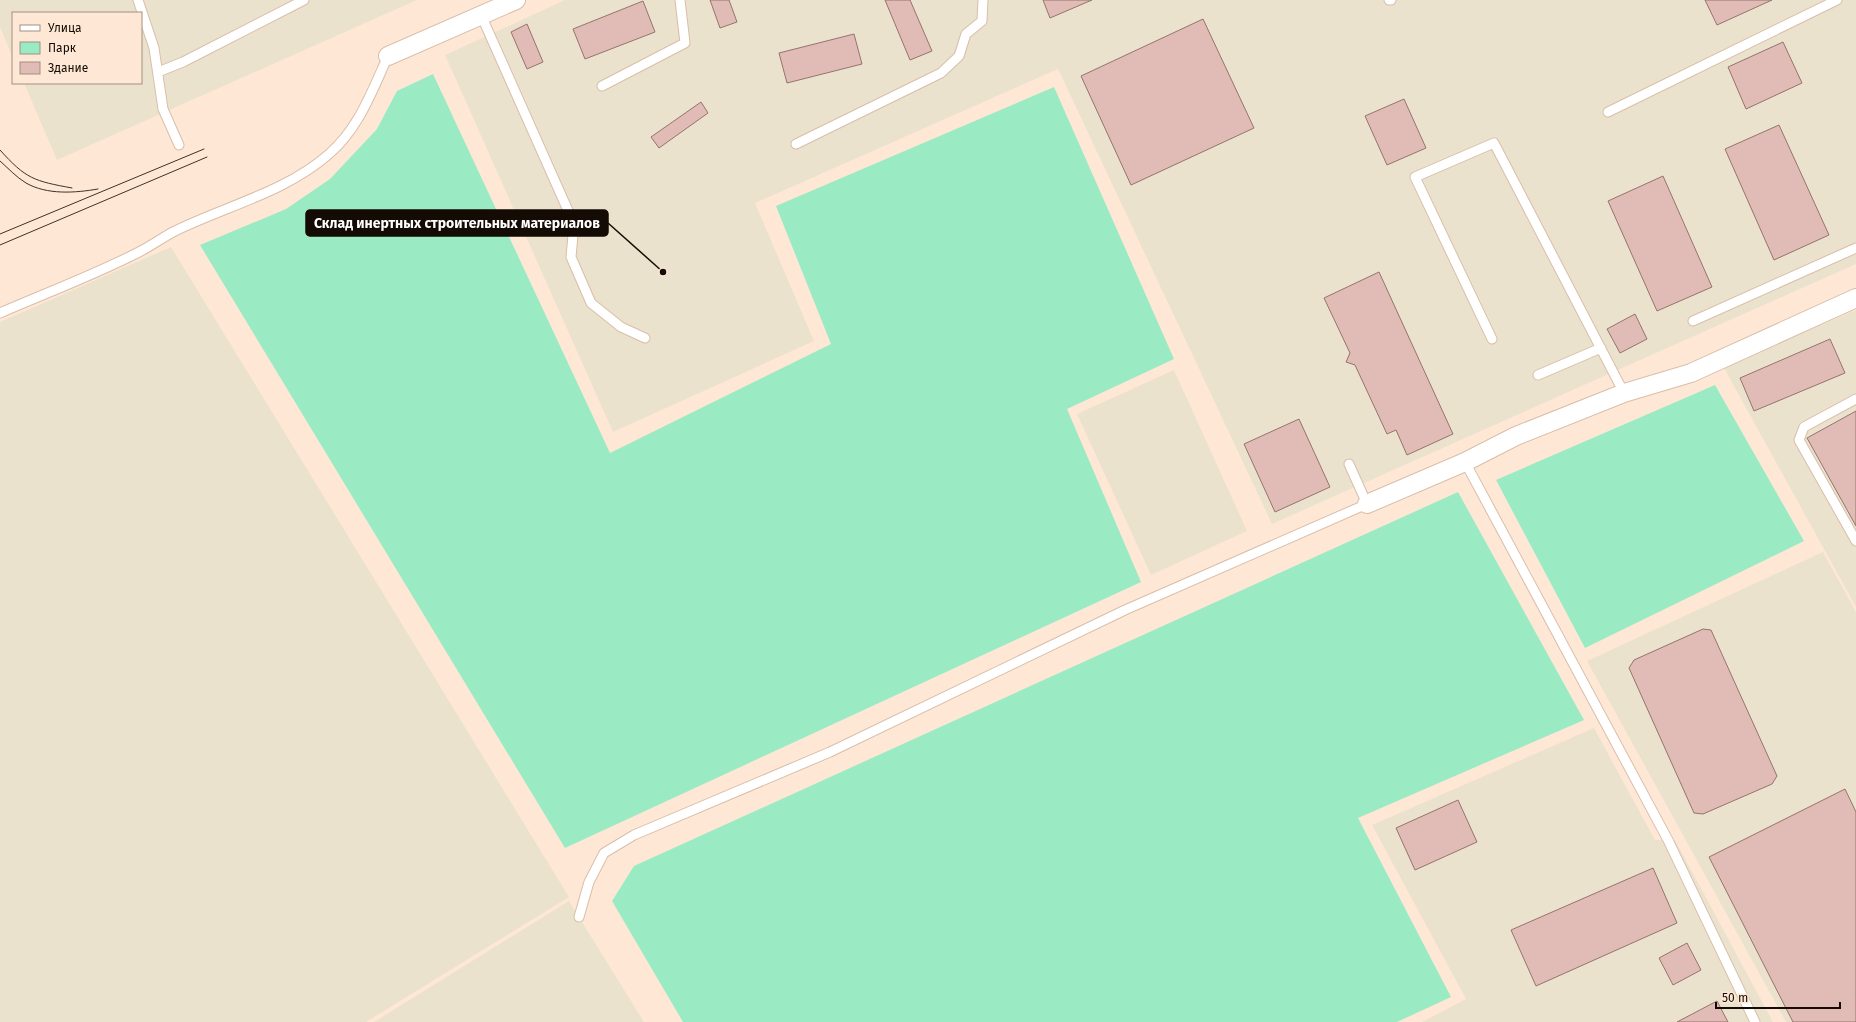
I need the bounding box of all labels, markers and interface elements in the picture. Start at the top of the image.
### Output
legend [12,12,142,84]
text: Улица [48,21,82,35]
text: Парк [48,41,77,55]
text: Здание [48,61,88,75]
callout: Склад инертных строительных материалов [306,210,608,236]
text: Склад инертных строительных материалов [314,215,600,232]
scale bar [1716,984,1840,1010]
text: 50 m [1722,991,1748,1005]

